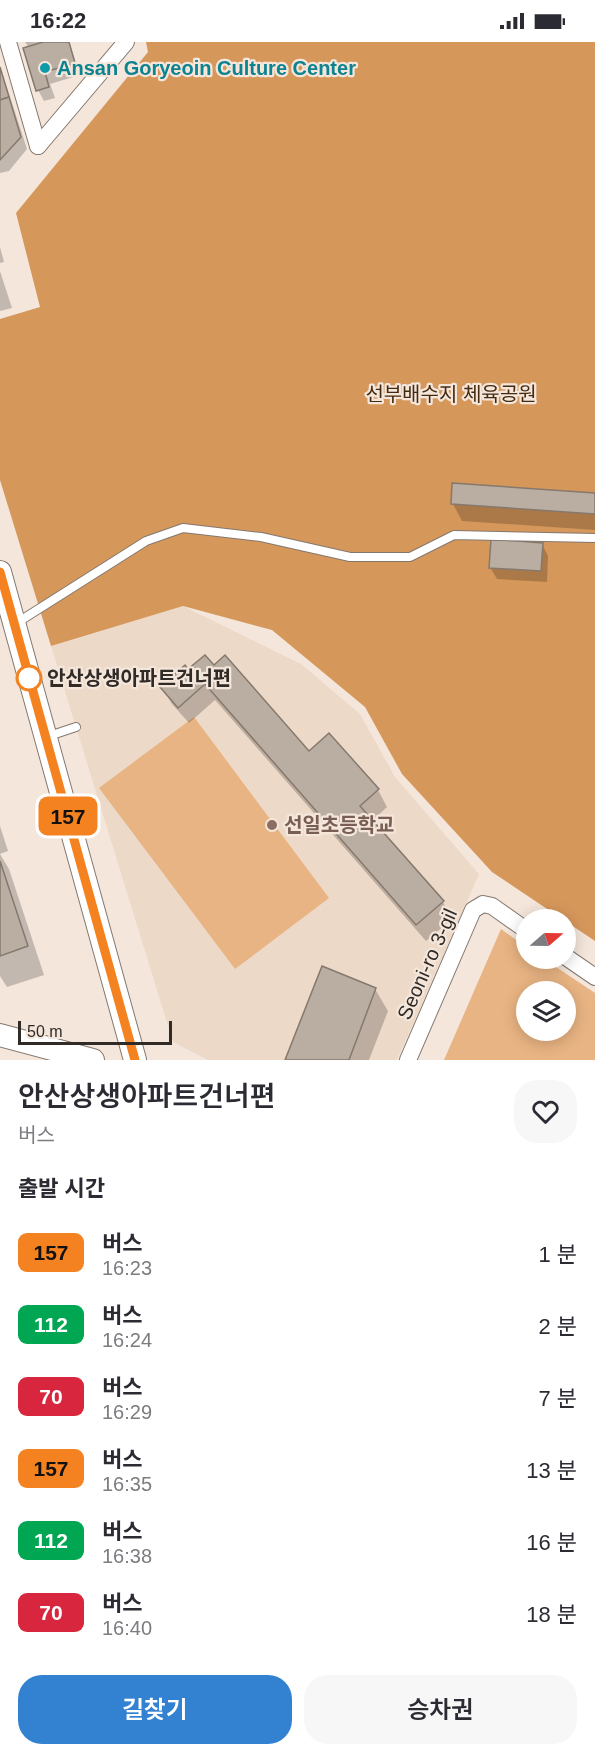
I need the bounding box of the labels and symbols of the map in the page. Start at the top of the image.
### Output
place label: Ansan Goryeoin Culture Center [57,57,356,79]
marker: Ansan Goryeoin Culture Center [38,61,52,75]
park label: 선부배수지 체육공원 [365,383,537,405]
marker: 안산상생아파트건너편 [16,665,42,691]
place label: 안산상생아파트건너편 [47,667,231,689]
line badge: 157 [34,796,103,836]
place label: 선일초등학교 [284,814,394,836]
marker: 선일초등학교 [265,818,279,832]
street label: Seoni-ro 3-gil [393,905,461,1023]
north arrow [516,909,576,969]
scale bar [18,1018,172,1046]

